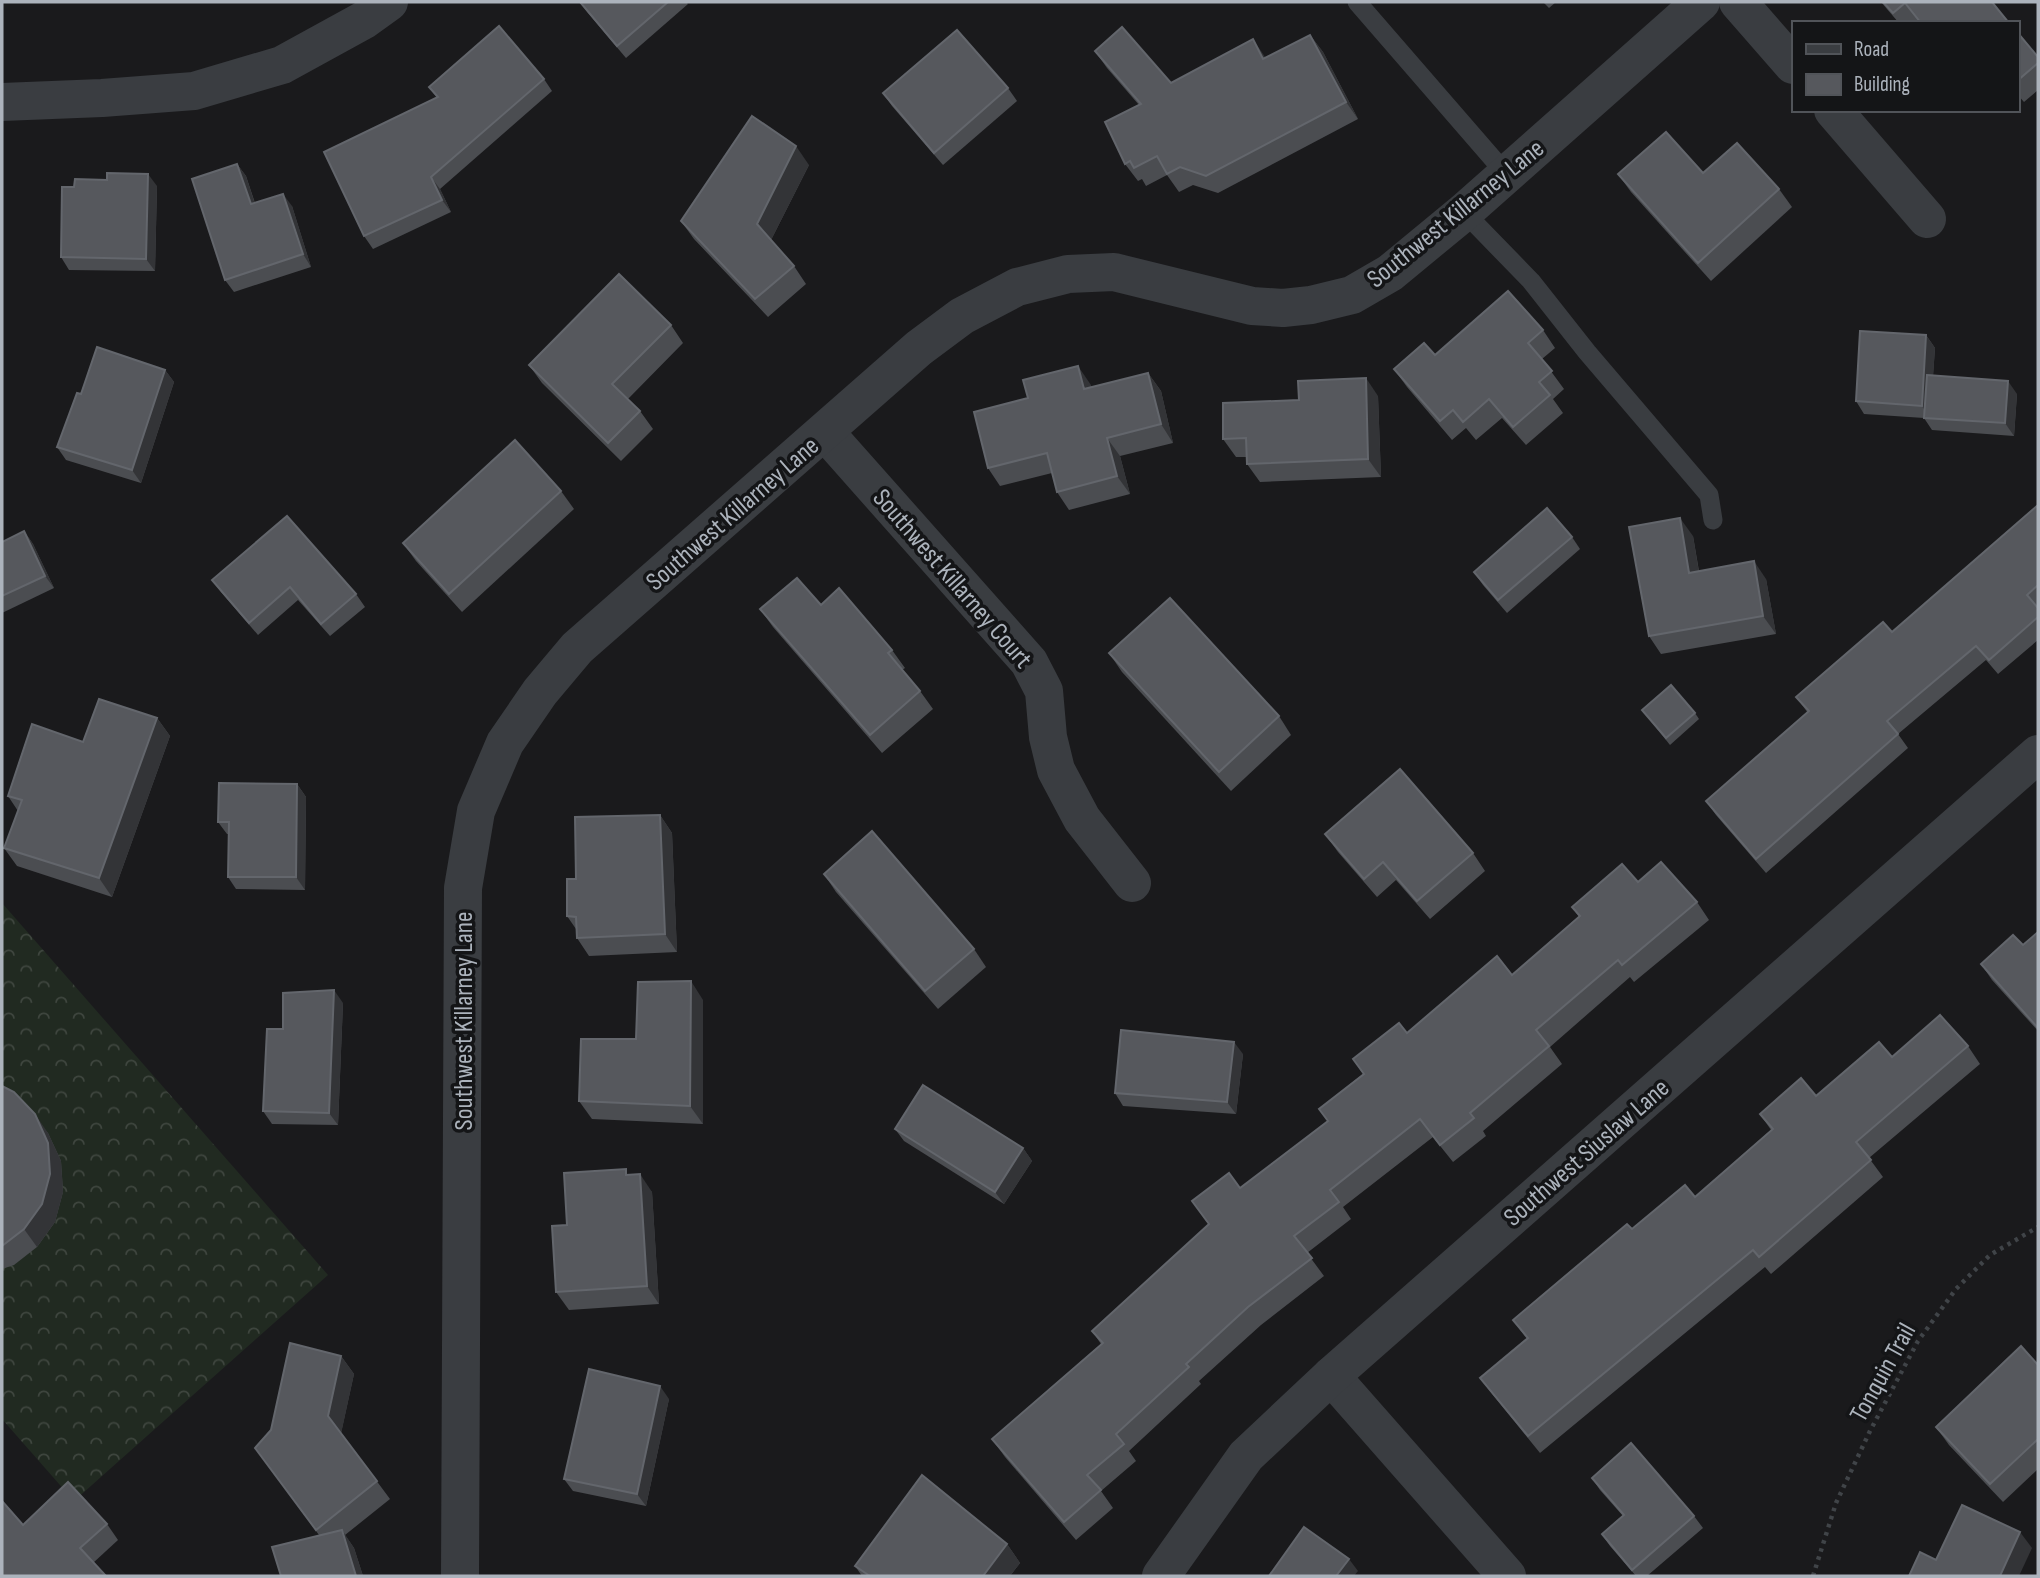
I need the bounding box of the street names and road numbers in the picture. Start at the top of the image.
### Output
street label: Southwest Killarney Lane [1361,133,1551,295]
street label: Southwest Killarney Lane [640,431,826,598]
street label: Southwest Killarney Court [866,483,1038,675]
street label: Southwest Killarney Lane [449,912,480,1130]
street label: Southwest Siuslaw Lane [1498,1073,1676,1233]
street label: Tonquin Trail [1844,1318,1923,1427]

